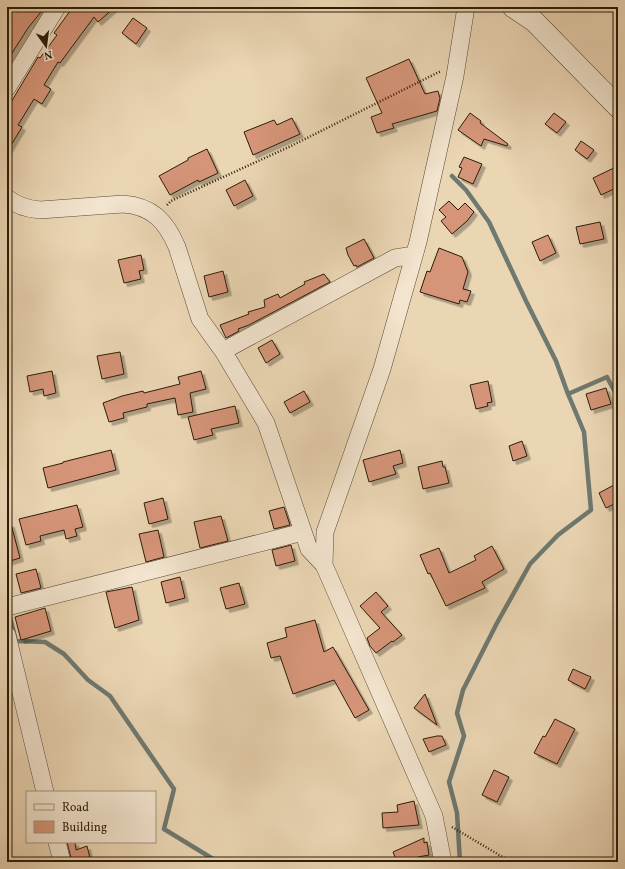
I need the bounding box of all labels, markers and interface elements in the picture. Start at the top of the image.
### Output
north arrow [26,26,66,66]
text: N [42,46,54,62]
legend [26,791,156,843]
text: Road [62,800,89,816]
text: Building [62,820,107,836]

